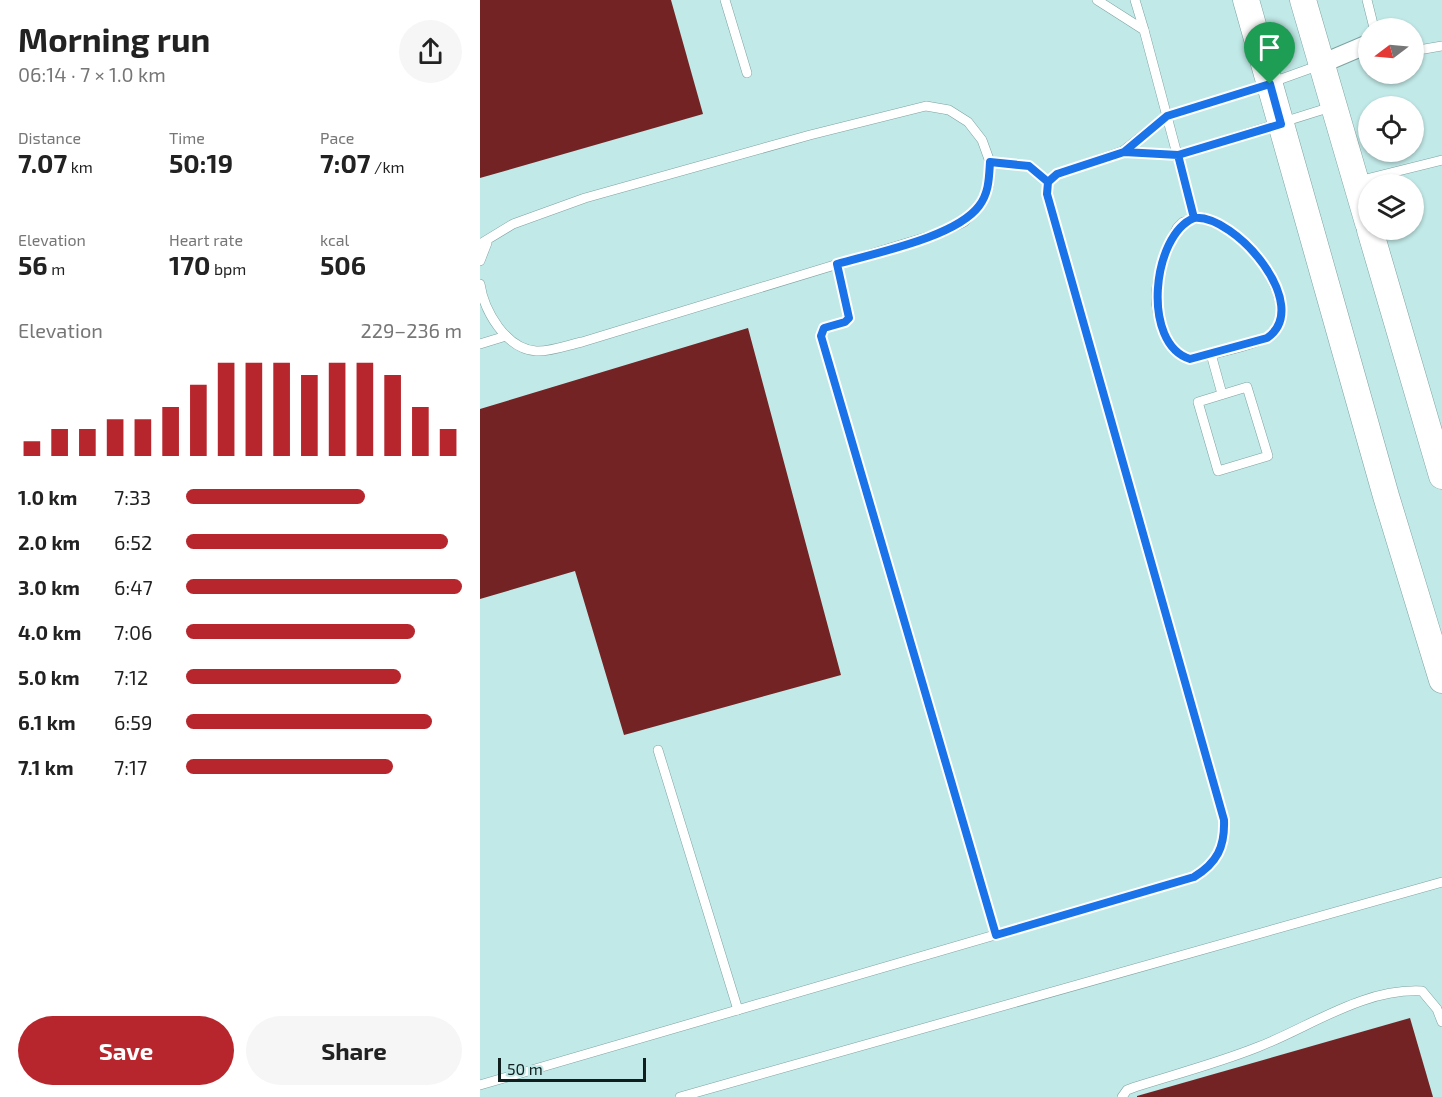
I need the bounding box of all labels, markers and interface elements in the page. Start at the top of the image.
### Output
north arrow [1358,18,1424,84]
map controls [1358,18,1424,240]
text: Morning run [18,19,210,59]
button: share [399,20,462,83]
pin [1244,22,1295,84]
icon: arrive [1253,31,1286,64]
text: 06:14 · 7 × 1.0 km [18,62,166,86]
button: locate [1358,96,1424,162]
text: Distance [18,128,81,147]
text: Time [169,128,205,147]
text: Pace [320,128,354,147]
text: 7.07 [18,147,67,178]
text: 50:19 [169,147,233,178]
text: 7:07 [320,147,371,178]
text: km [67,157,93,176]
text: /km [371,157,405,176]
button: layers [1358,174,1424,240]
text: Elevation [18,230,86,249]
text: Heart rate [169,230,243,249]
text: kcal [320,230,349,249]
text: 56 [18,249,48,280]
text: 170 [169,249,210,280]
text: 506 [320,249,366,280]
text: m [48,259,65,278]
text: bpm [210,259,246,278]
text: Elevation [18,318,103,342]
text: 229–236 m [360,318,462,342]
text: 1.0 km [18,485,77,509]
text: 7:33 [114,485,151,509]
text: 2.0 km [18,530,80,554]
text: 6:52 [114,530,152,554]
text: 3.0 km [18,575,80,599]
text: 6:47 [114,575,153,599]
text: 4.0 km [18,620,81,644]
text: 7:06 [114,620,152,644]
text: 5.0 km [18,665,80,689]
text: 7:12 [114,665,148,689]
text: 6.1 km [18,710,76,734]
text: 6:59 [114,710,152,734]
text: 7.1 km [18,755,74,779]
text: 7:17 [114,755,147,779]
button: Save [18,1016,234,1085]
button: Share [246,1016,462,1085]
scale bar [498,1055,646,1082]
text: 50 m [507,1059,543,1078]

